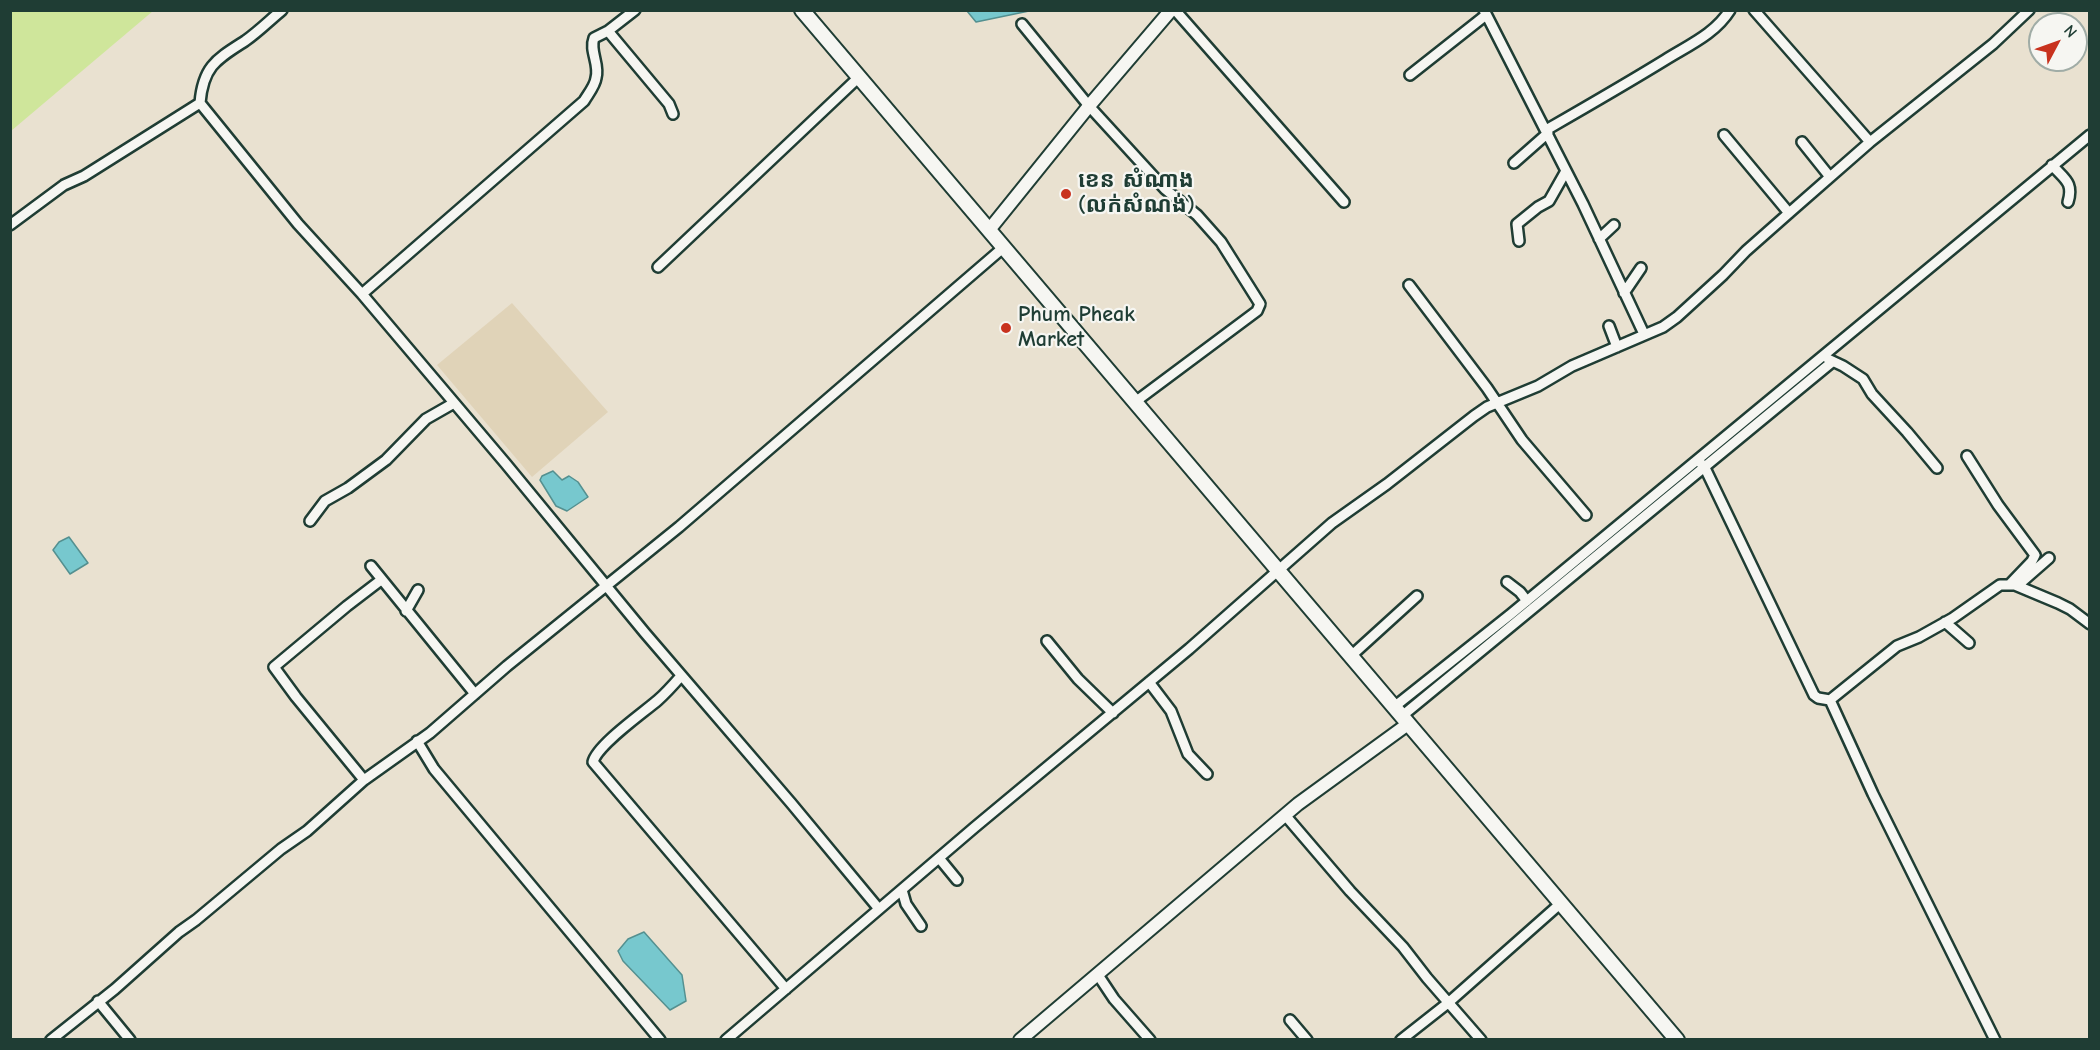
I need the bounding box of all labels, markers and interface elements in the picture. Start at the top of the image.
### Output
north arrow [2028,12,2088,72]
text: N [2060,22,2080,41]
place label: ខេន សំណាង (លក់សំណង់) [1078,168,1195,220]
marker: ខេន សំណាង (លក់សំណង់) [1059,187,1073,201]
place label: Phum Pheak Market [1018,302,1135,354]
marker: Phum Pheak Market [999,321,1013,335]

